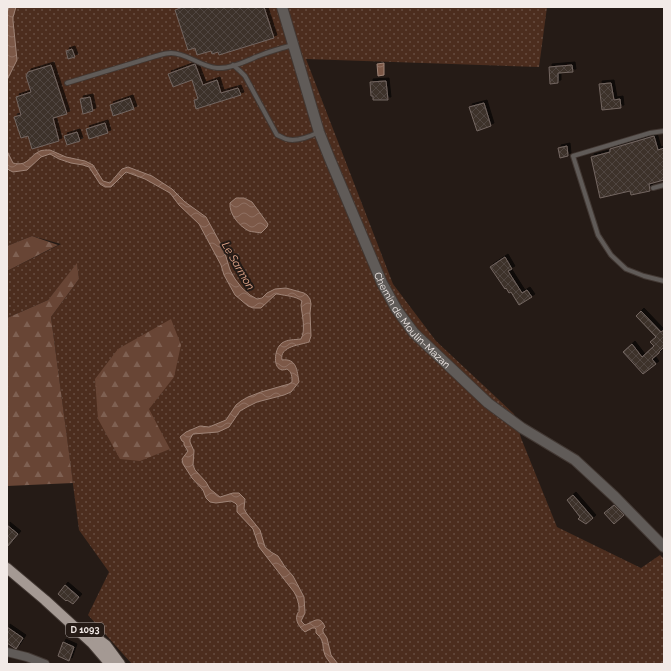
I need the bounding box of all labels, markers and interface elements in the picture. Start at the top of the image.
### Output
water label: Le Sarmon [219,240,257,292]
street label: Chemin de Moulin-Mazan [372,270,453,370]
road number: D 1093 [66,623,104,637]

